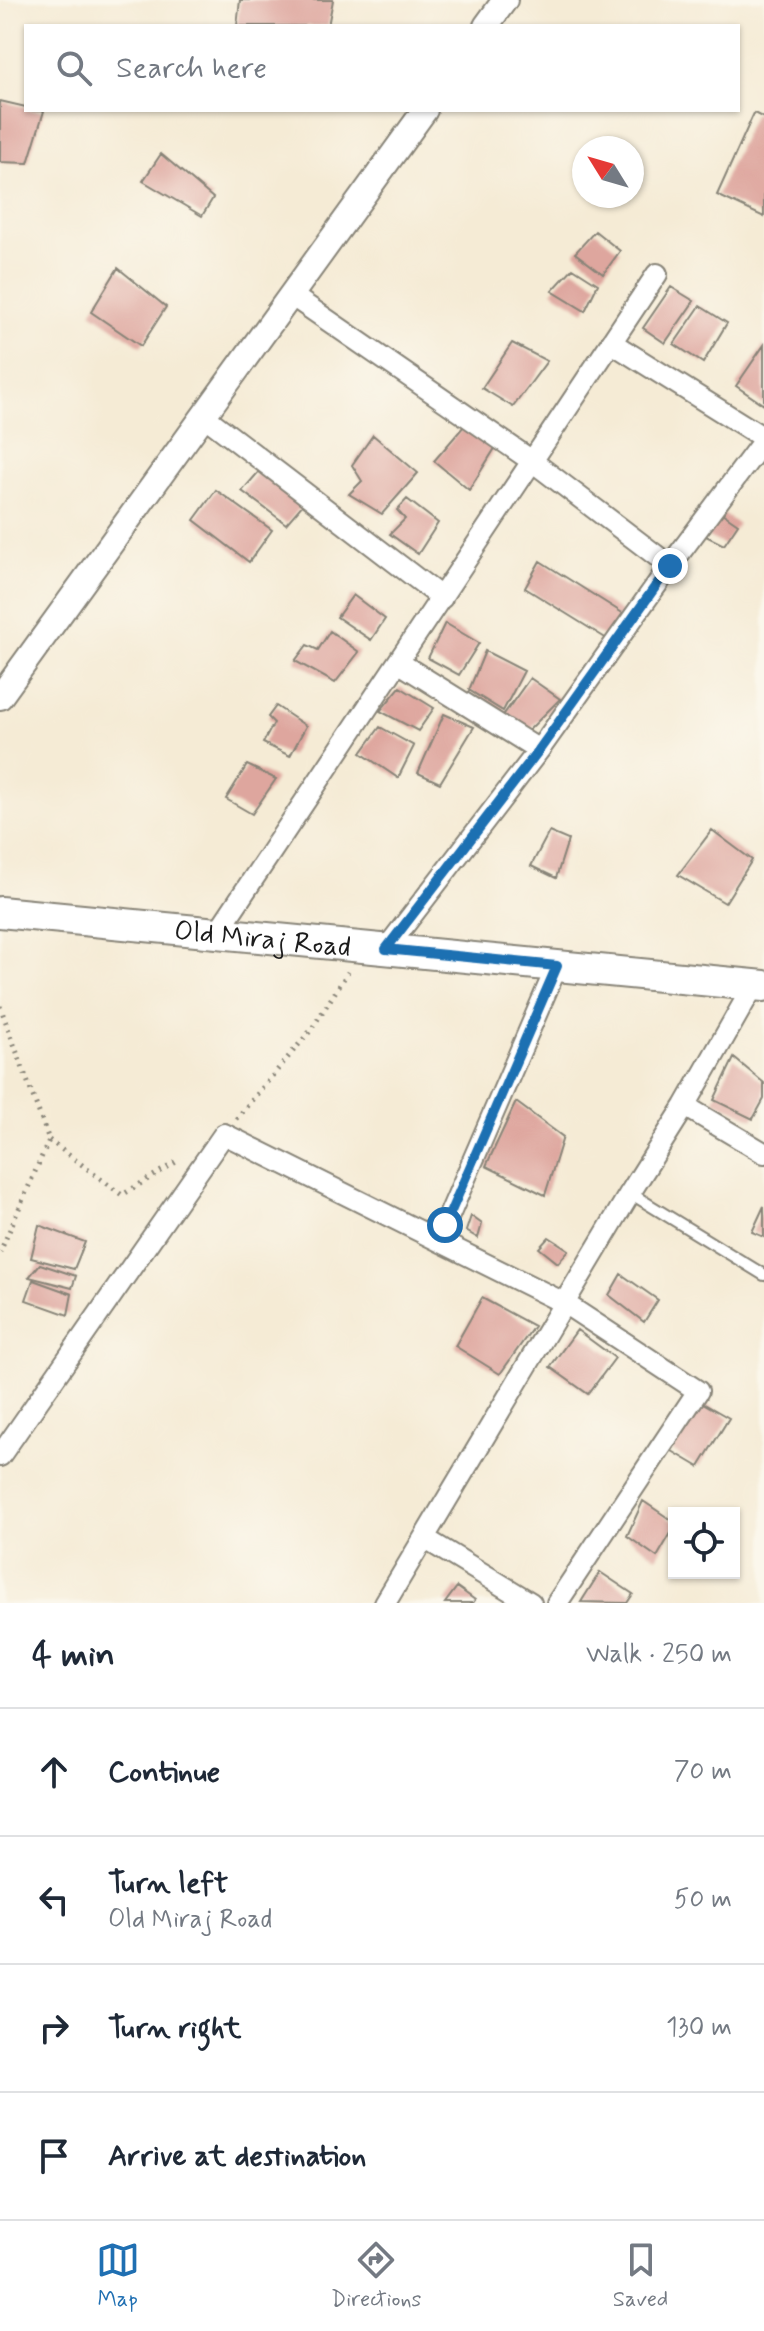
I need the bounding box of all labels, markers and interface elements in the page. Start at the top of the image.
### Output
search box [24,24,740,112]
icon: search [52,46,96,90]
text: Search here [116,49,267,88]
north arrow [572,136,644,208]
route end [652,548,688,584]
street label: Old Miraj Road [173,913,353,967]
route start [427,1207,463,1243]
map controls [668,1507,740,1579]
button: locate [668,1507,740,1579]
text: 4 min [32,1633,115,1678]
text: Walk · 250 m [586,1638,732,1672]
icon: ahead [32,1750,76,1794]
text: Continue [108,1753,220,1792]
text: 70 m [674,1755,732,1789]
text: Turn left [108,1864,228,1903]
icon: left [32,1878,76,1922]
text: 50 m [674,1883,732,1917]
text: Old Miraj Road [108,1903,272,1937]
icon: right [32,2006,76,2050]
text: Turn right [108,2009,241,2048]
text: 130 m [666,2011,732,2045]
icon: arrive [32,2134,76,2178]
text: Arrive at destination [108,2137,366,2176]
tab: Map [96,2238,140,2314]
tab: Directions [331,2238,421,2314]
tab: Saved [613,2238,668,2314]

